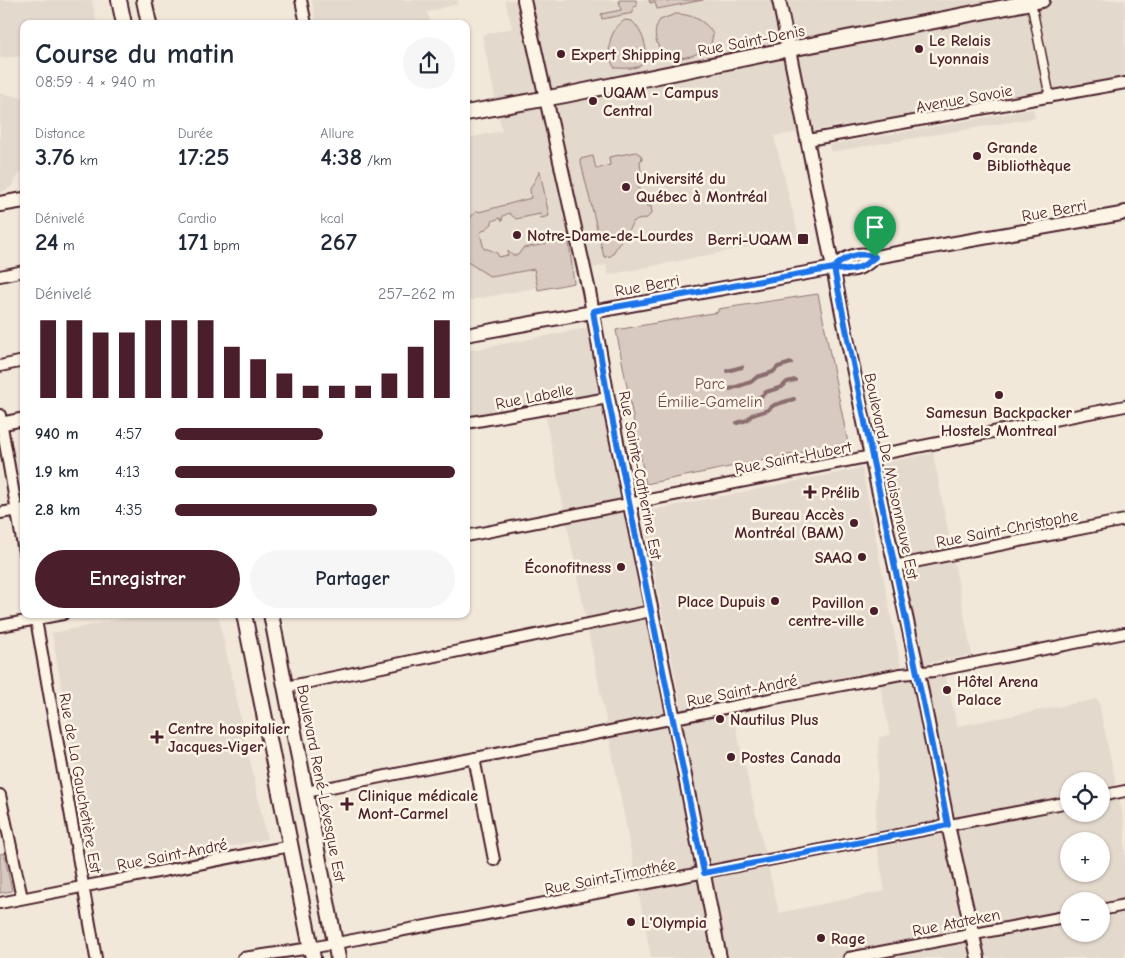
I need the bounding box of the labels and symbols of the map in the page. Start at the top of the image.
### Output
street label: Rue Saint-Denis [696,22,807,60]
place label: Le Relais Lyonnais [929,32,991,68]
marker: Le Relais Lyonnais [913,43,925,55]
place label: Expert Shipping [571,46,681,64]
marker: Expert Shipping [555,48,567,60]
street label: Avenue Savoie [915,82,1014,116]
place label: UQAM - Campus Central [603,84,718,120]
marker: UQAM - Campus Central [587,95,599,107]
place label: Grande Bibliothèque [987,139,1071,175]
marker: Grande Bibliothèque [971,150,983,162]
place label: Université du Québec à Montréal [636,170,767,206]
marker: Université du Québec à Montréal [620,181,632,193]
street label: Rue Berri [1020,196,1088,226]
pin [854,206,896,257]
place label: Notre-Dame-de-Lourdes [527,227,693,245]
marker: Notre-Dame-de-Lourdes [511,229,523,241]
place label: Berri-UQAM [708,231,792,249]
marker: Berri-UQAM [796,232,810,246]
street label: Rue Berri [613,271,681,301]
street label: Boulevard De Maisonneuve Est [860,371,922,582]
park label: Parc Émilie-Gamelin [657,375,763,411]
street label: Rue Labelle [494,381,575,413]
street label: Rue Sainte-Catherine Est [615,389,665,562]
marker: Samesun Backpacker Hostels Montreal [993,389,1005,401]
place label: Samesun Backpacker Hostels Montreal [926,404,1073,440]
street label: Rue Saint-Hubert [733,438,854,478]
place label: Prélib [821,484,860,502]
marker: Prélib [803,485,817,499]
place label: Bureau Accès Montréal (BAM) [735,506,844,542]
street label: Rue Saint-Christophe [935,506,1080,552]
marker: Bureau Accès Montréal (BAM) [848,517,860,529]
place label: SAAQ [815,549,852,567]
marker: SAAQ [856,551,868,563]
place label: Éconofitness [524,558,611,577]
marker: Éconofitness [615,561,627,573]
place label: Place Dupuis [678,593,765,611]
place label: Pavillon centre-ville [788,594,864,630]
marker: Place Dupuis [769,595,781,607]
marker: Pavillon centre-ville [868,605,880,617]
street label: Rue Saint-André [685,671,799,711]
place label: Hôtel Arena Palace [957,673,1038,709]
street label: Boulevard René-Lévesque Est [293,683,349,884]
marker: Hôtel Arena Palace [941,684,953,696]
street label: Rue de La Gauchetière Est [55,692,105,875]
place label: Nautilus Plus [730,711,818,729]
marker: Nautilus Plus [714,713,726,725]
place label: Centre hospitalier Jacques-Viger [168,720,290,756]
marker: Centre hospitalier Jacques-Viger [150,730,164,744]
place label: Postes Canada [741,749,841,767]
marker: Postes Canada [725,751,737,763]
place label: Clinique médicale Mont-Carmel [358,787,478,823]
marker: Clinique médicale Mont-Carmel [340,797,354,811]
street label: Rue Saint-André [115,835,229,875]
street label: Rue Saint-Timothée [543,855,677,899]
street label: Rue Atateken [911,906,1002,940]
place label: L'Olympia [641,914,707,932]
marker: L'Olympia [625,916,637,928]
place label: Rage [831,930,865,948]
marker: Rage [815,932,827,944]

